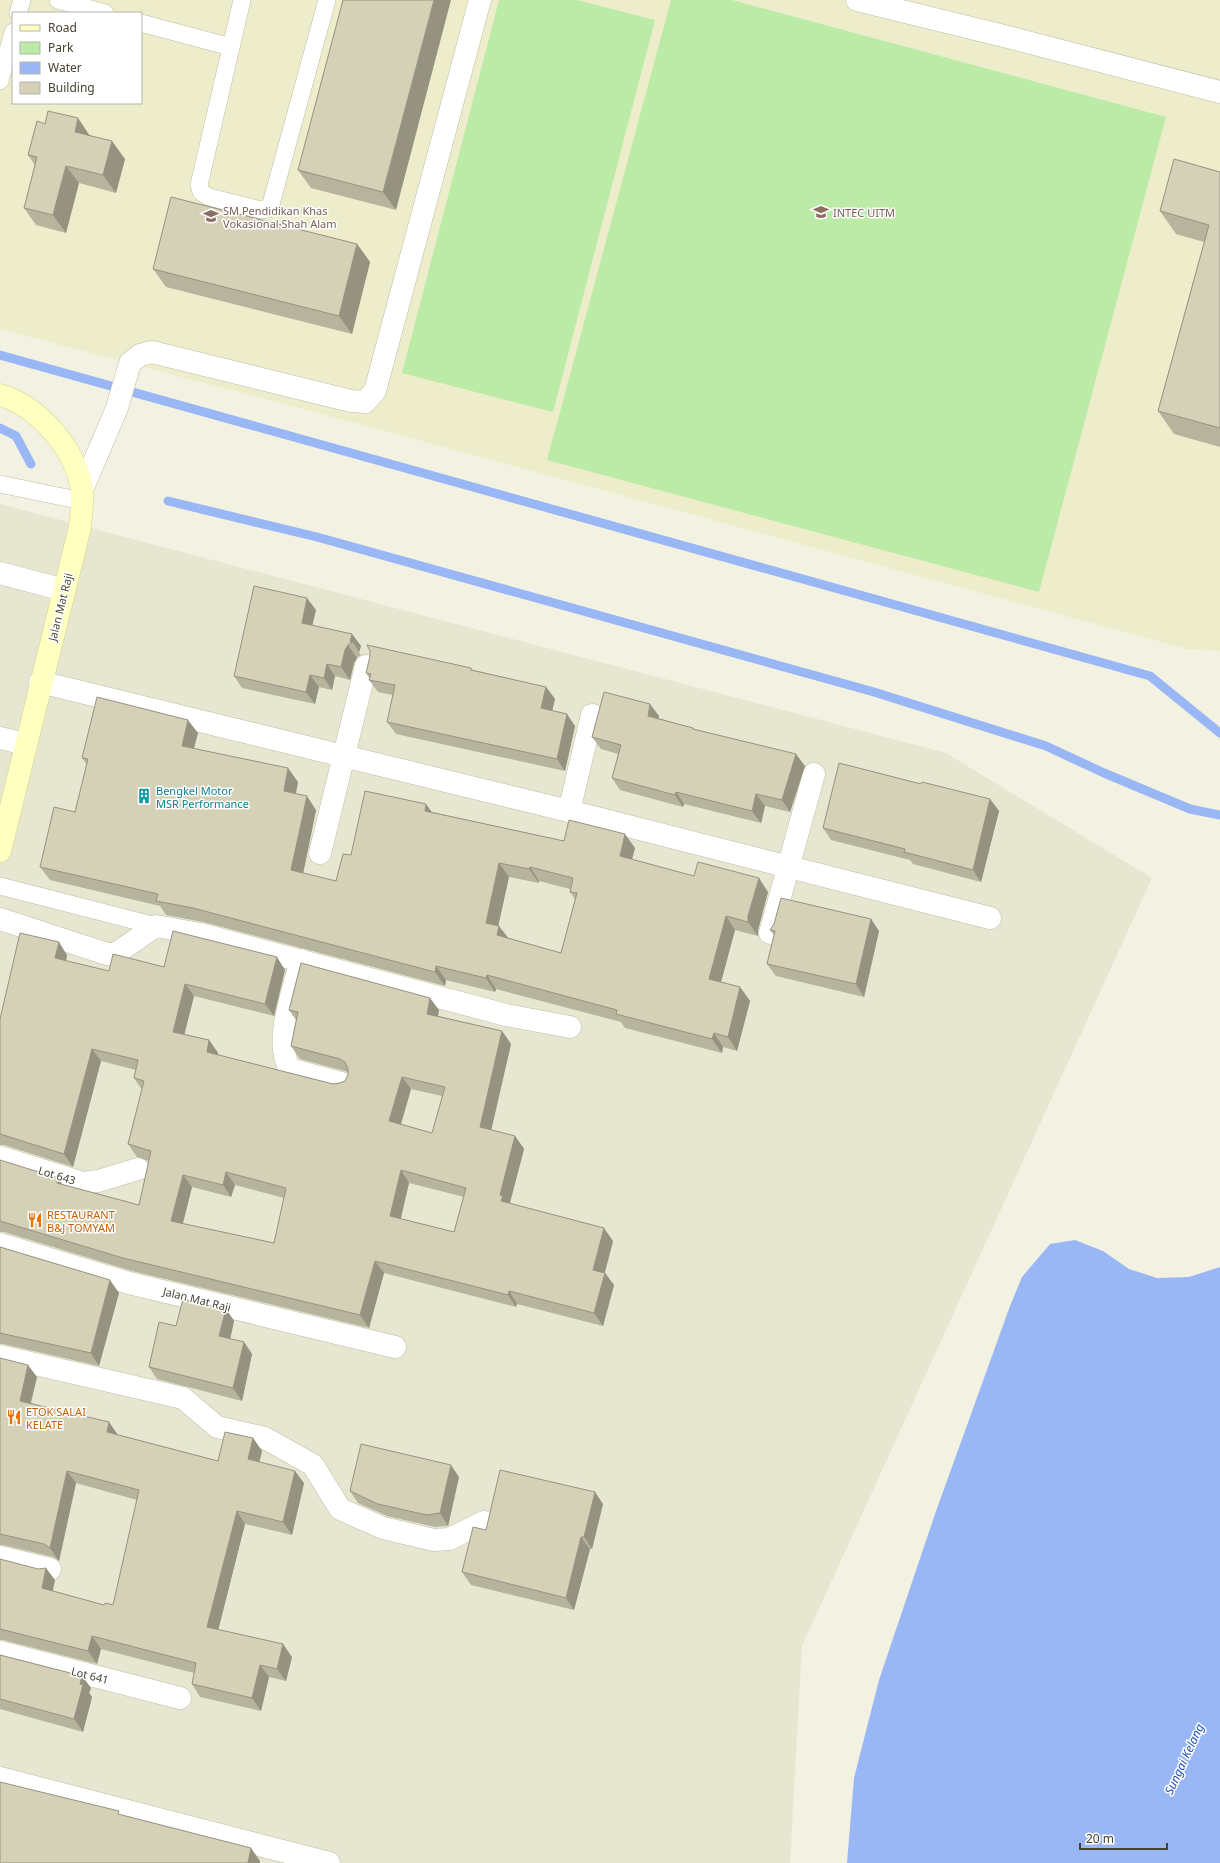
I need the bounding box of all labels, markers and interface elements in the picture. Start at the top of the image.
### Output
legend [12,12,142,104]
text: Road [48,19,77,36]
text: Park [48,39,74,56]
text: Water [48,59,82,76]
text: Building [48,79,95,96]
place label: SM Pendidikan Khas Vokasional Shah Alam [223,203,337,231]
school or university icon: INTEC UITM [812,203,830,221]
place label: INTEC UITM [833,205,895,220]
school or university icon: SM Pendidikan Khas Vokasional Shah Alam [202,207,220,225]
street label: Jalan Mat Raji [44,571,76,644]
place label: Bengkel Motor MSR Performance [156,783,249,811]
building icon: Bengkel Motor MSR Performance [135,787,153,805]
street label: Lot 643 [37,1162,77,1188]
place label: RESTAURANT B&J TOMYAM [47,1207,115,1235]
restaurant icon: RESTAURANT B&J TOMYAM [26,1211,44,1229]
street label: Jalan Mat Raji [160,1283,233,1315]
place label: ETOK SALAI KELATE [26,1404,86,1432]
restaurant icon: ETOK SALAI KELATE [5,1408,23,1426]
street label: Lot 641 [70,1663,110,1687]
water label: Sungai Kelang [1160,1721,1208,1797]
scale bar [1080,1825,1167,1851]
text: 20 m [1086,1830,1114,1847]

